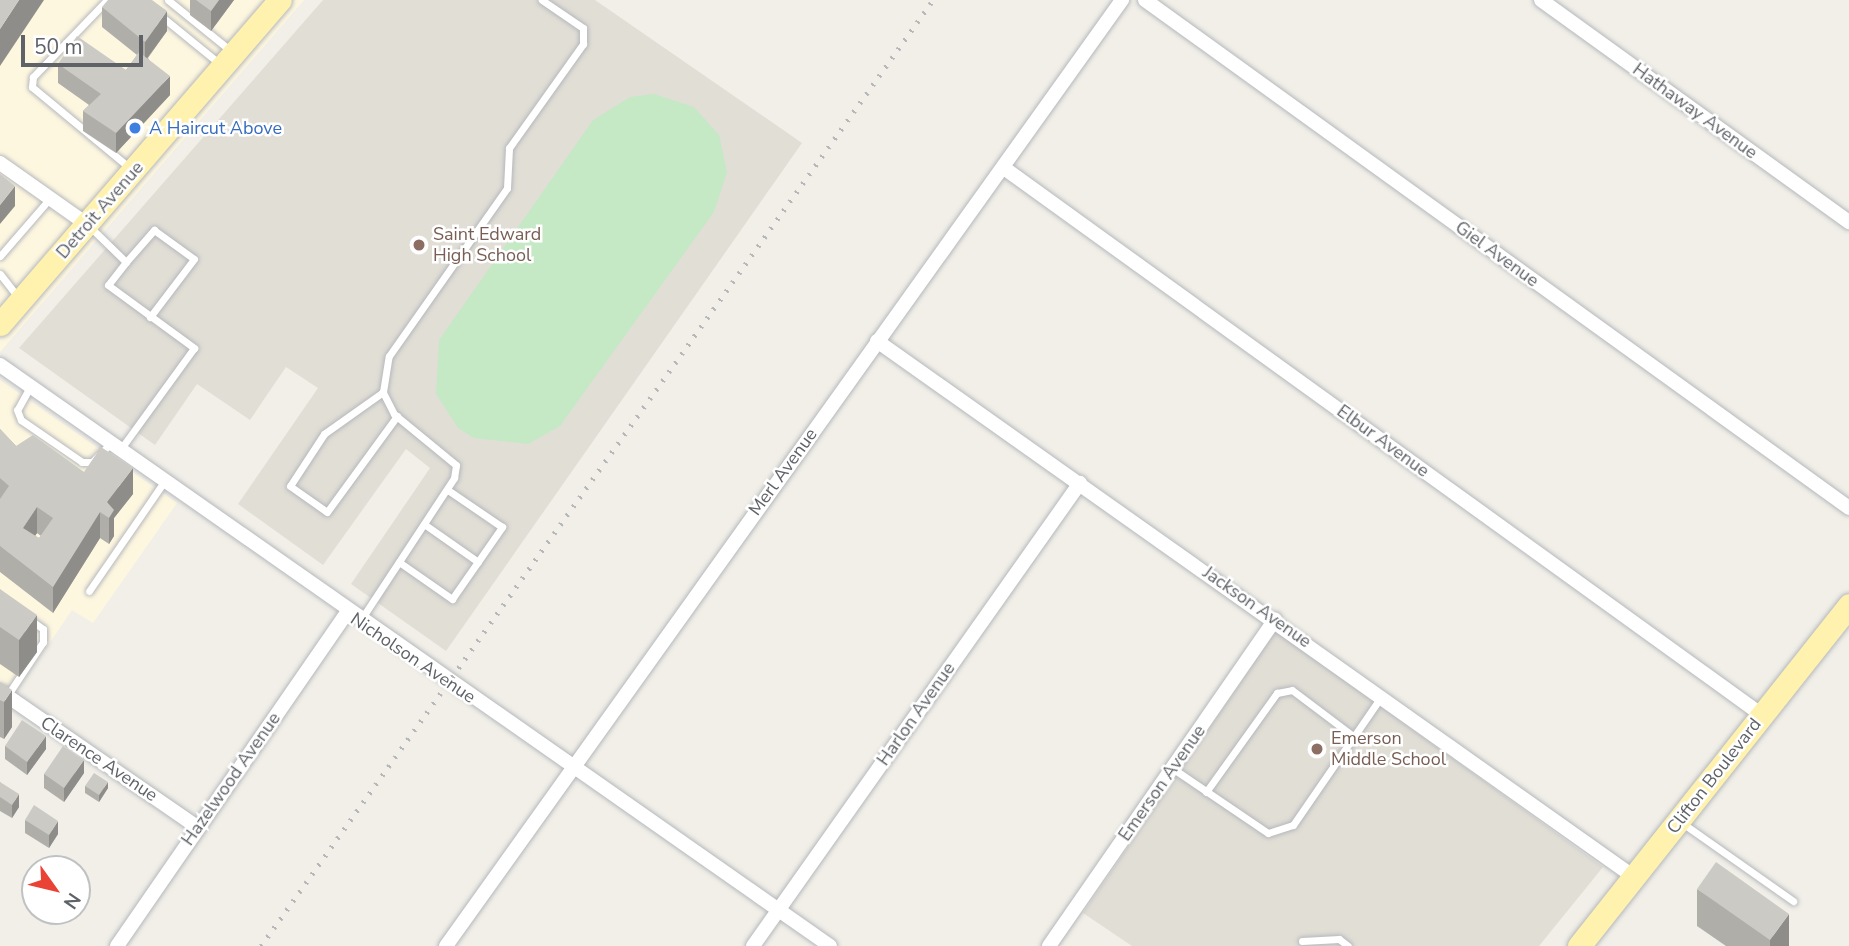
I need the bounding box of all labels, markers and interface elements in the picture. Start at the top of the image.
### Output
scale bar [24,21,147,65]
text: 50 m [34,33,83,61]
street label: Hathaway Avenue [1628,59,1762,163]
place label: A Haircut Above [149,117,282,139]
marker: A Haircut Above [127,120,143,136]
street label: Detroit Avenue [52,157,148,263]
street label: Giel Avenue [1451,216,1543,292]
place label: Saint Edward High School [433,224,541,266]
marker: Saint Edward High School [411,237,427,253]
street label: Elbur Avenue [1333,400,1433,482]
street label: Merl Avenue [744,424,822,520]
street label: Jackson Avenue [1199,562,1315,652]
street label: Nicholson Avenue [346,608,480,708]
street label: Harlon Avenue [872,658,960,770]
street label: Hazelwood Avenue [177,708,285,850]
street label: Clarence Avenue [36,712,162,806]
street label: Clifton Boulevard [1662,714,1766,838]
street label: Emerson Avenue [1114,721,1210,845]
place label: Emerson Middle School [1331,728,1446,770]
marker: Emerson Middle School [1309,741,1325,757]
north arrow [21,855,91,925]
text: N [57,887,87,914]

